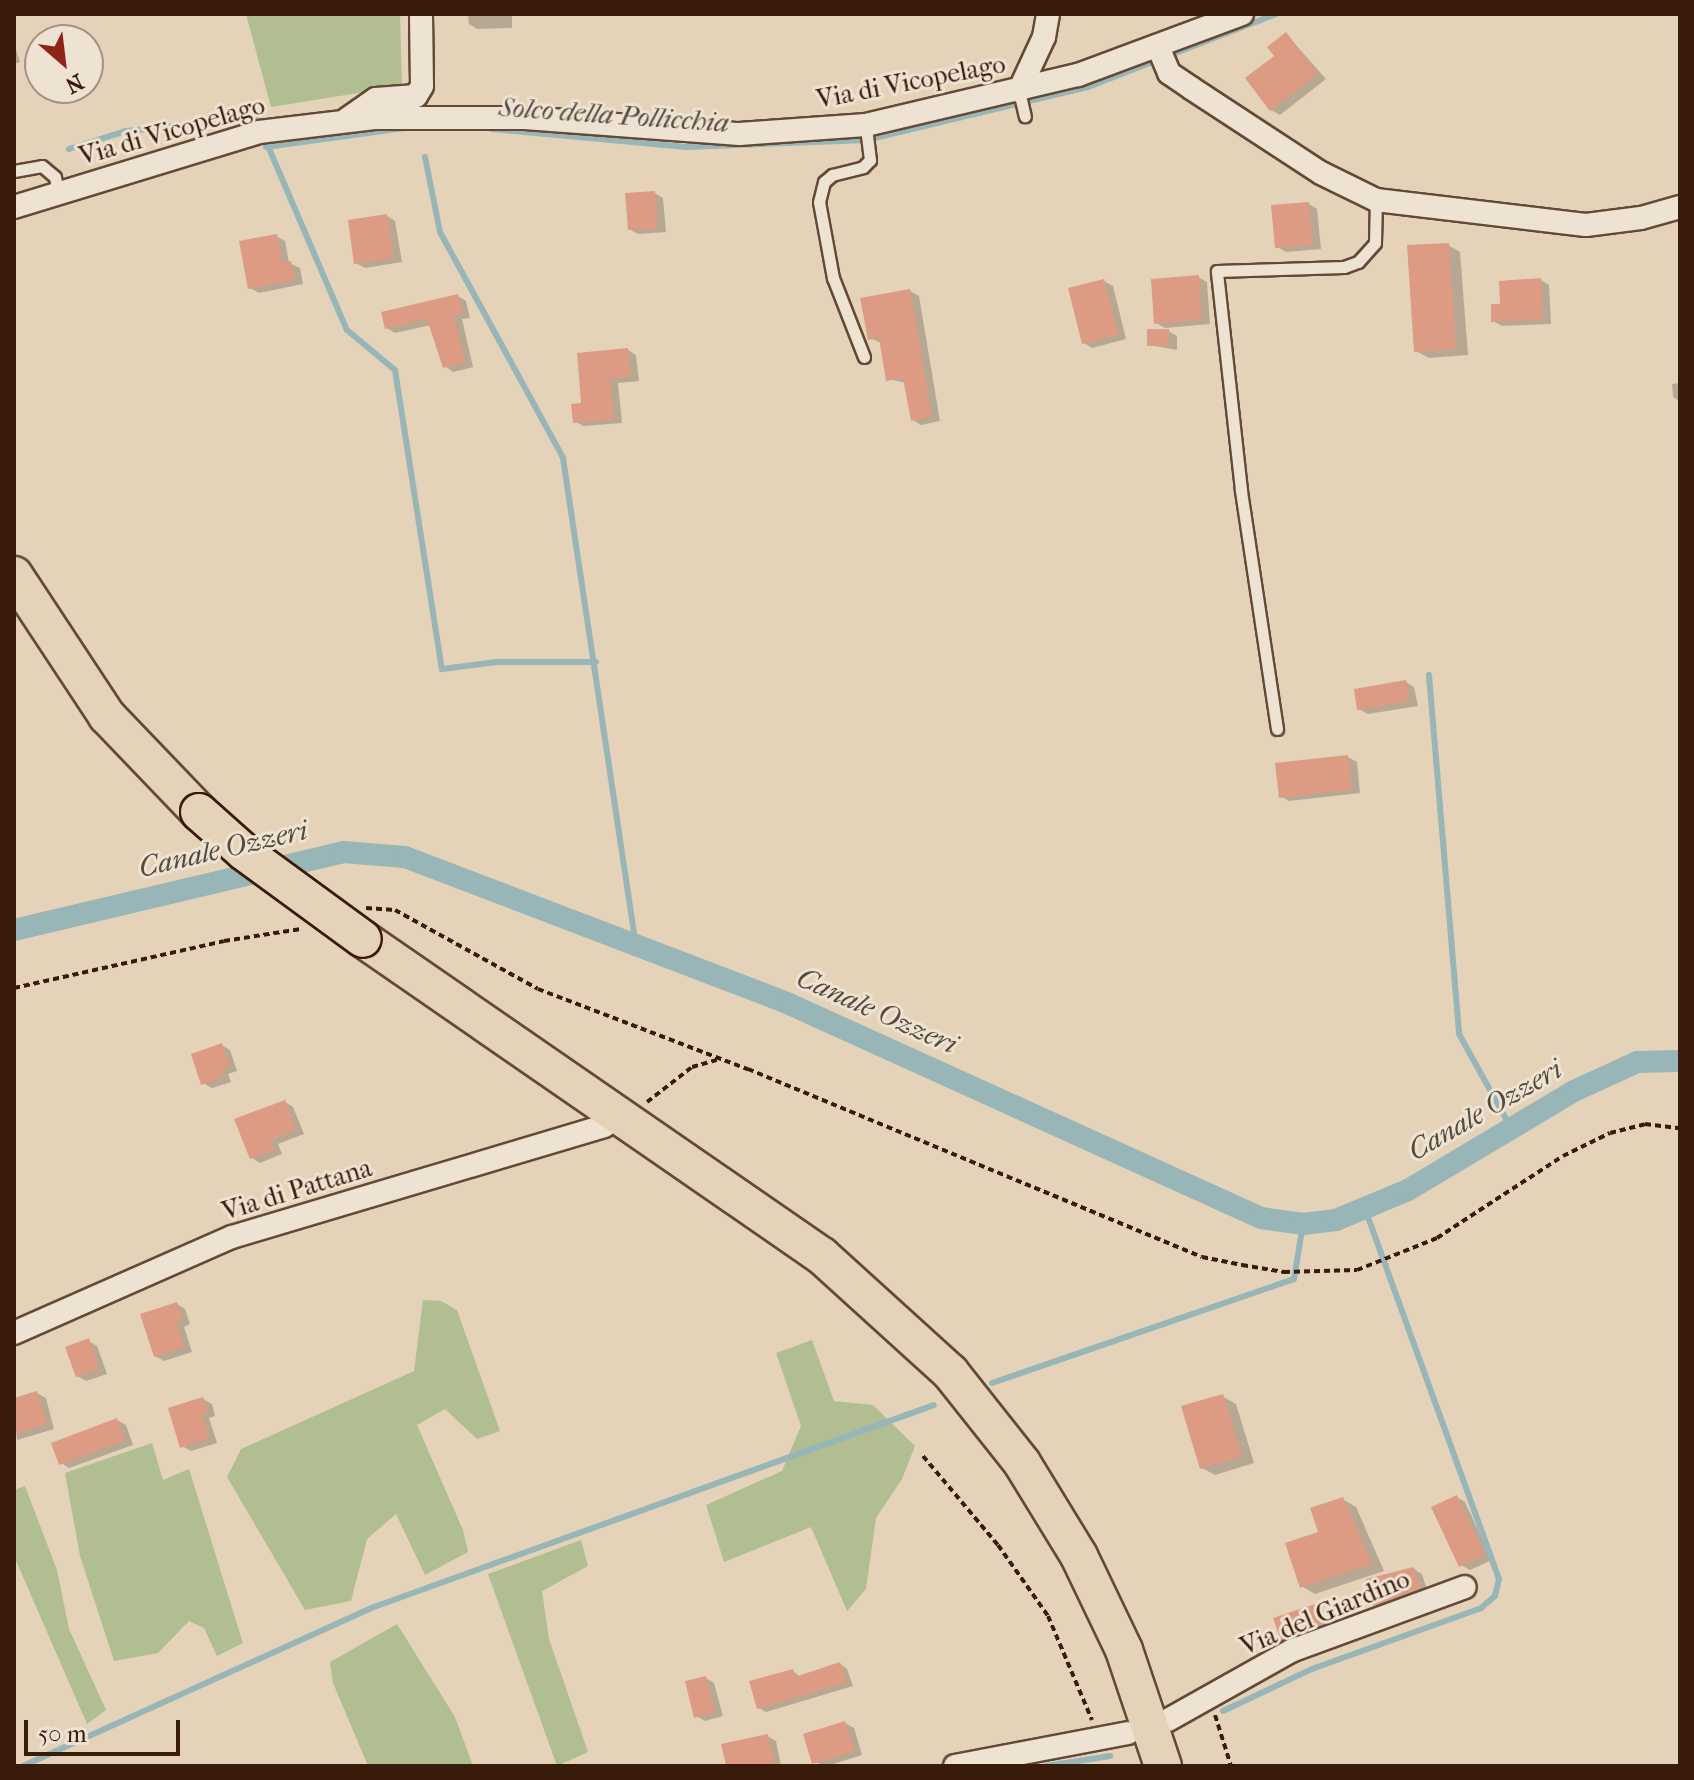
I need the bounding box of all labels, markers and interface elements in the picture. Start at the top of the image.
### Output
north arrow [24,24,104,104]
street label: Via di Vicopelago [814,48,1008,116]
text: N [61,68,88,99]
street label: Via di Vicopelago [76,90,268,172]
water label: Solco della Pollicchia [498,90,730,140]
water label: Canale Ozzeri [135,813,311,885]
water label: Canale Ozzeri [792,961,962,1061]
water label: Canale Ozzeri [1402,1052,1568,1168]
street label: Via di Pattana [218,1152,376,1228]
street label: Via del Giardino [1236,1563,1414,1663]
scale bar [28,1704,184,1754]
text: 50 m [38,1720,87,1748]

